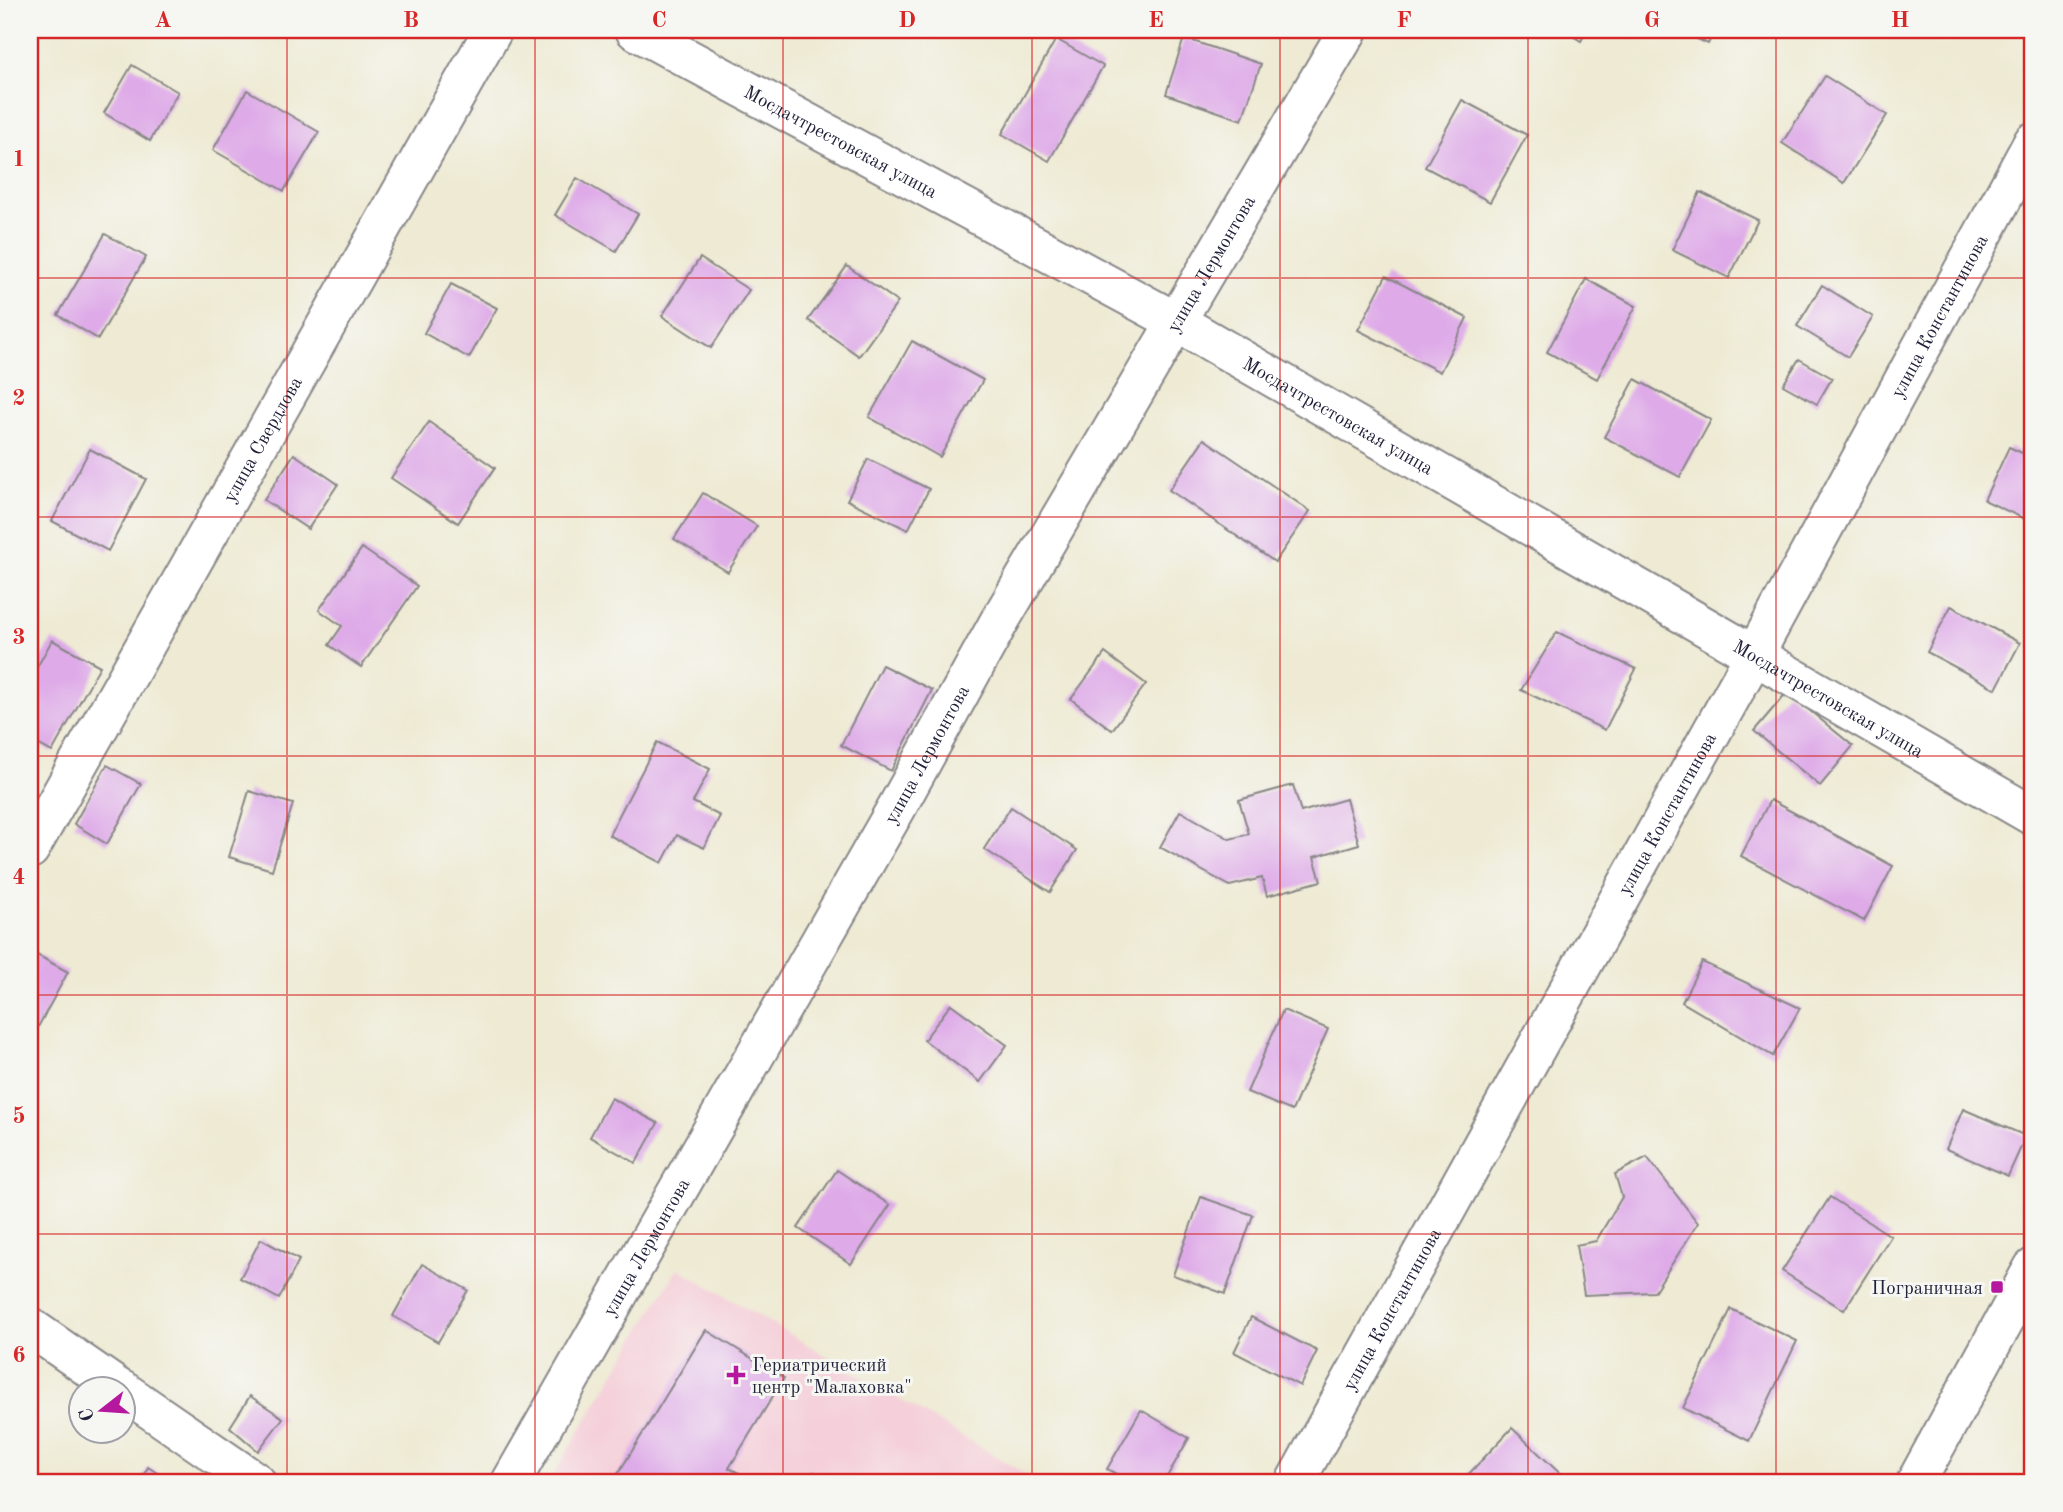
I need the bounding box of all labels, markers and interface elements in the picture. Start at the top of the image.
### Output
text: A [154,9,172,32]
text: B [403,9,419,32]
text: C [651,9,667,32]
text: D [898,9,916,32]
text: E [1148,9,1164,32]
text: F [1396,9,1412,32]
text: G [1644,9,1660,32]
text: H [1891,9,1909,32]
street label: Мосдачтрестовская улица [740,84,940,203]
text: 1 [12,148,26,171]
street label: улица Лермонтова [1165,193,1260,336]
street label: улица Константинова [1889,232,1993,402]
street label: Мосдачтрестовская улица [1239,355,1436,480]
street label: улица Свердлова [221,374,307,506]
text: 2 [12,387,26,410]
text: 3 [12,626,26,649]
street label: Мосдачтрестовская улица [1729,638,1926,763]
street label: улица Лермонтова [882,682,974,828]
street label: улица Константинова [1616,730,1722,899]
text: 4 [12,866,26,889]
text: 5 [12,1105,26,1128]
street label: улица Лермонтова [601,1175,695,1320]
street label: улица Константинова [1341,1225,1446,1394]
marker: Пограничная [1989,1279,2005,1295]
place label: Пограничная [1871,1280,1983,1299]
text: 6 [12,1344,26,1367]
place label: Гериатрический центр "Малаховка" [752,1357,912,1398]
marker: Гериатрический центр "Малаховка" [726,1365,746,1385]
north arrow [66,1376,136,1446]
text: С [77,1405,99,1423]

